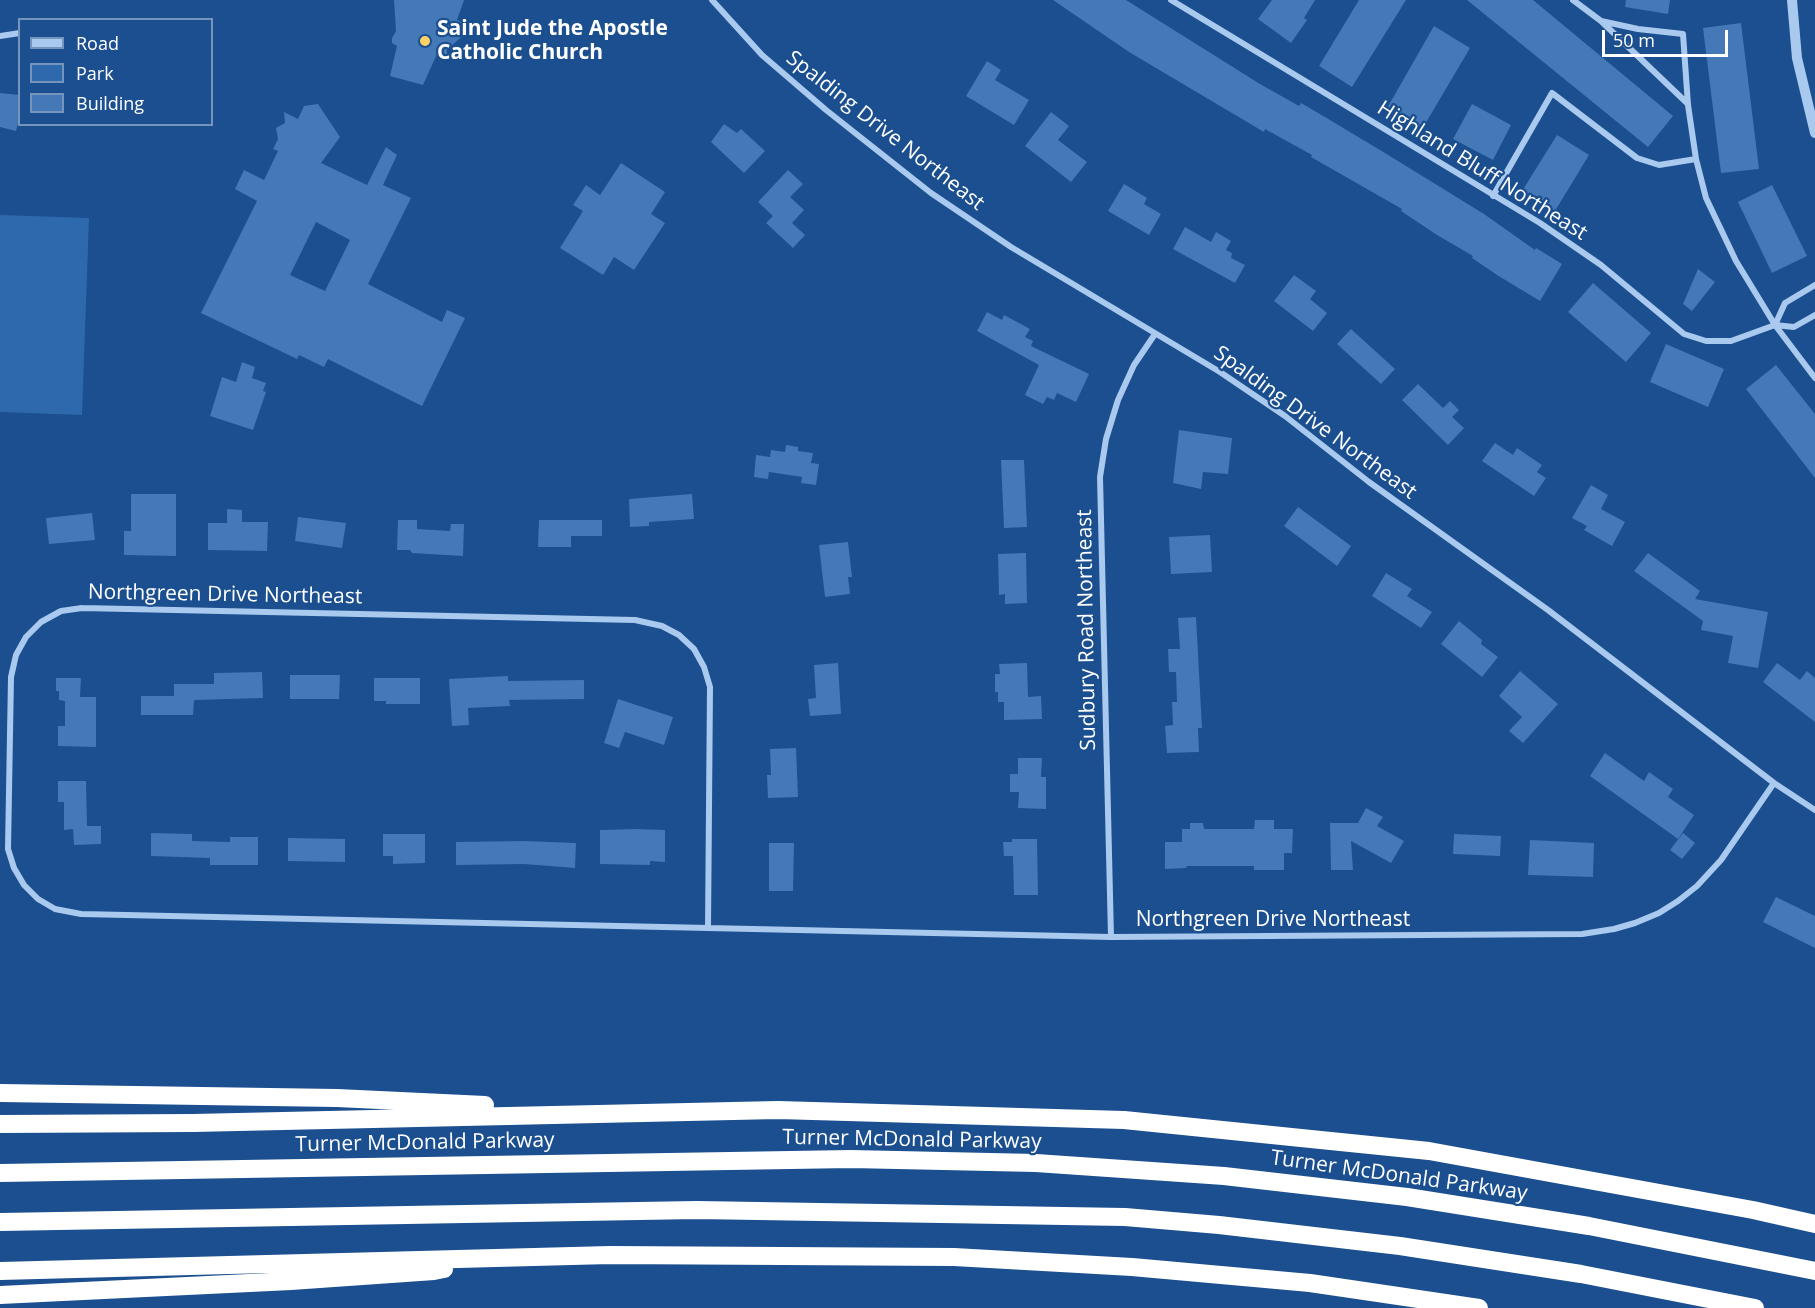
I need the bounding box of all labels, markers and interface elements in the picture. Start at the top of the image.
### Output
place label: Saint Jude the Apostle Catholic Church [437,16,668,66]
legend [18,18,213,126]
scale bar [1605,18,1731,56]
text: 50 m [1613,28,1655,52]
text: Road [76,31,119,55]
marker: Saint Jude the Apostle Catholic Church [418,34,432,48]
street label: Spalding Drive Northeast [781,46,989,216]
text: Park [76,61,114,85]
text: Building [76,91,144,115]
street label: Highland Bluff Northeast [1372,96,1592,246]
street label: Spalding Drive Northeast [1209,341,1421,505]
street label: Sudbury Road Northeast [1072,509,1102,751]
street label: Northgreen Drive Northeast [88,580,362,610]
street label: Northgreen Drive Northeast [1136,907,1410,933]
street label: Turner McDonald Parkway [782,1125,1042,1155]
street label: Turner McDonald Parkway [295,1128,555,1158]
street label: Turner McDonald Parkway [1269,1145,1529,1207]

